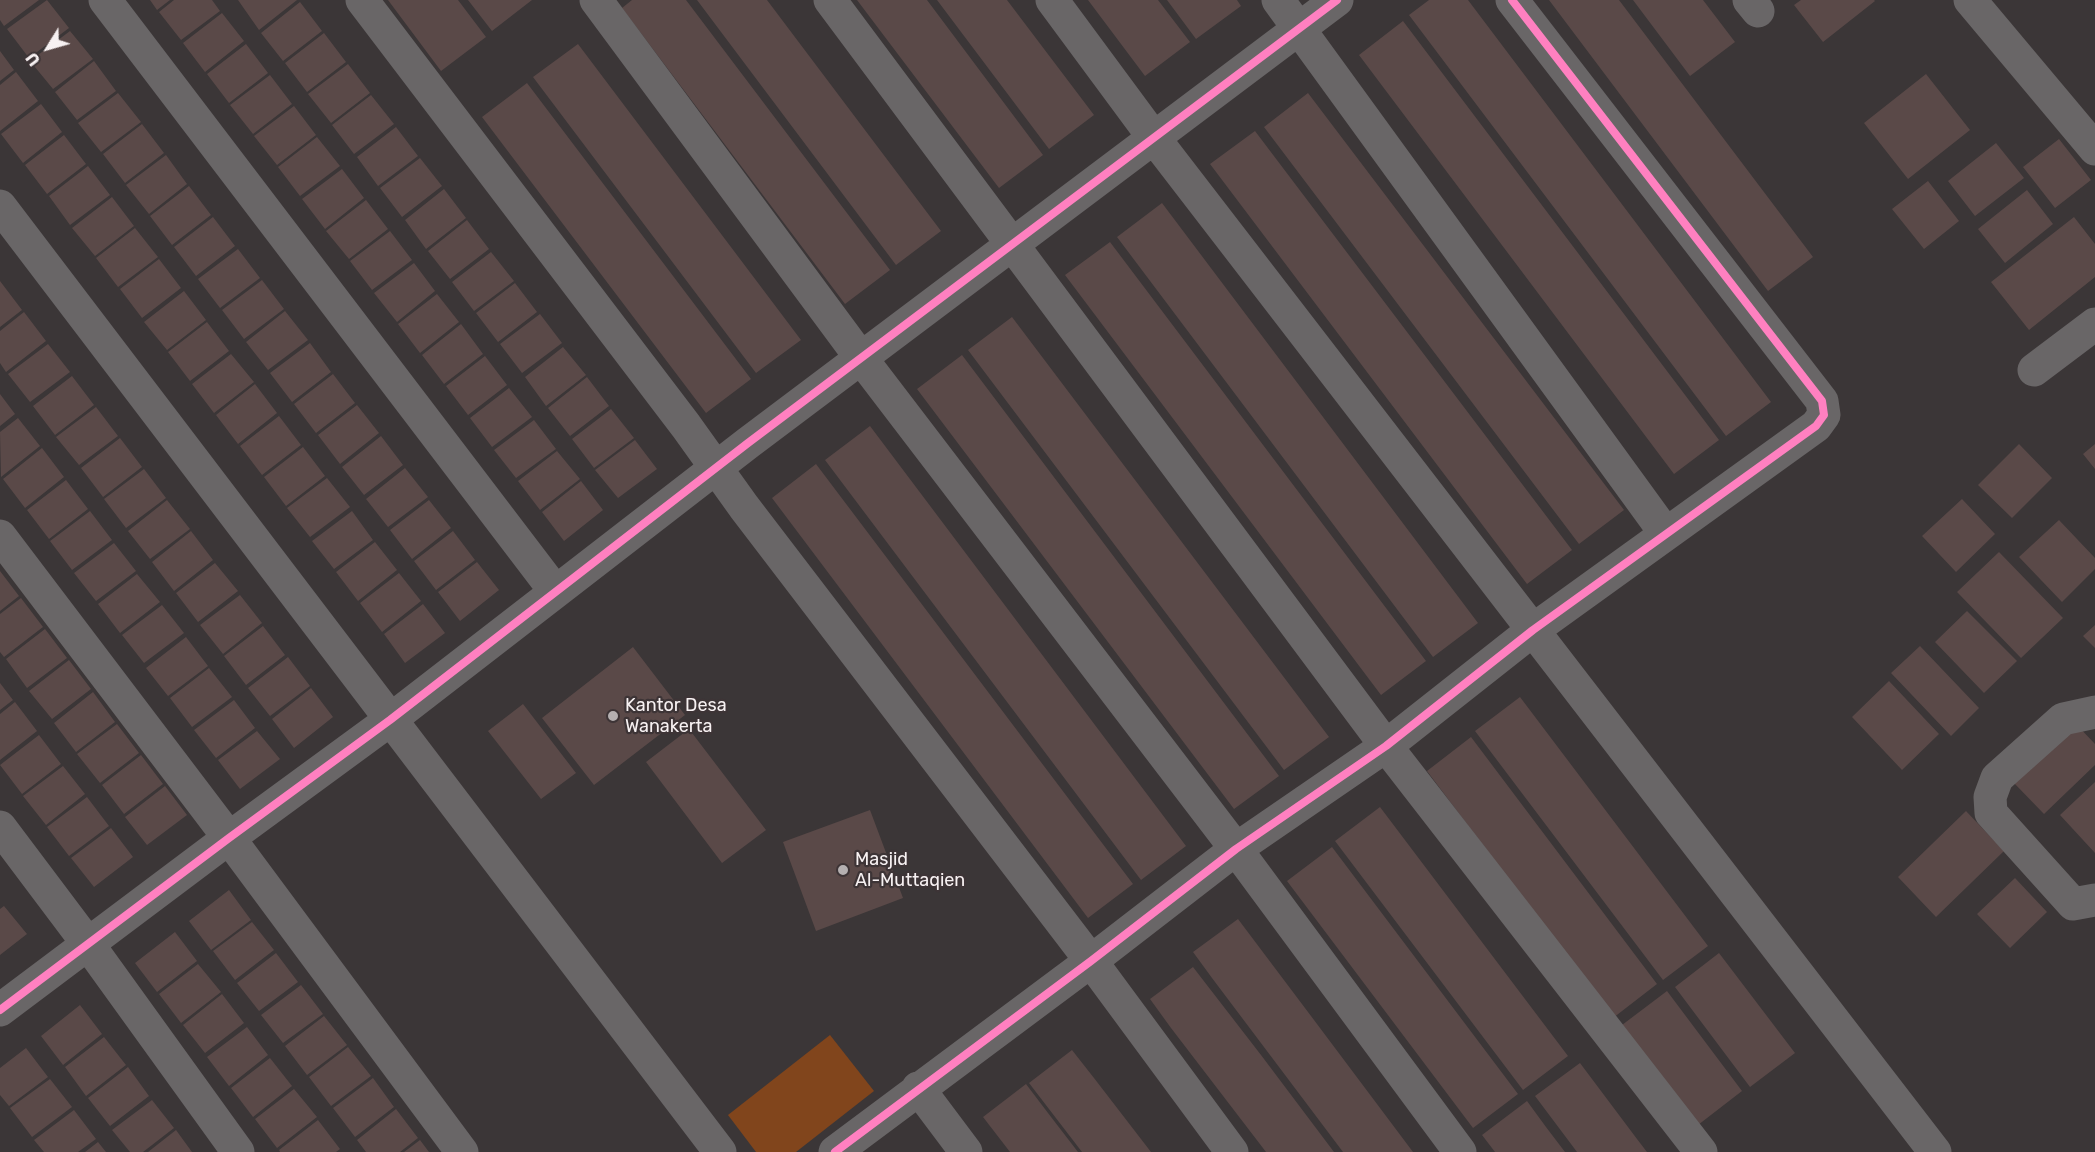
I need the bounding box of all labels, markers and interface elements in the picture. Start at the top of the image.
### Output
north arrow [18,18,78,78]
text: U [22,49,44,69]
place label: Kantor Desa Wanakerta [625,695,727,738]
marker: Kantor Desa Wanakerta [606,709,620,723]
place label: Masjid Al-Muttaqien [855,849,965,892]
marker: Masjid Al-Muttaqien [836,863,850,877]

